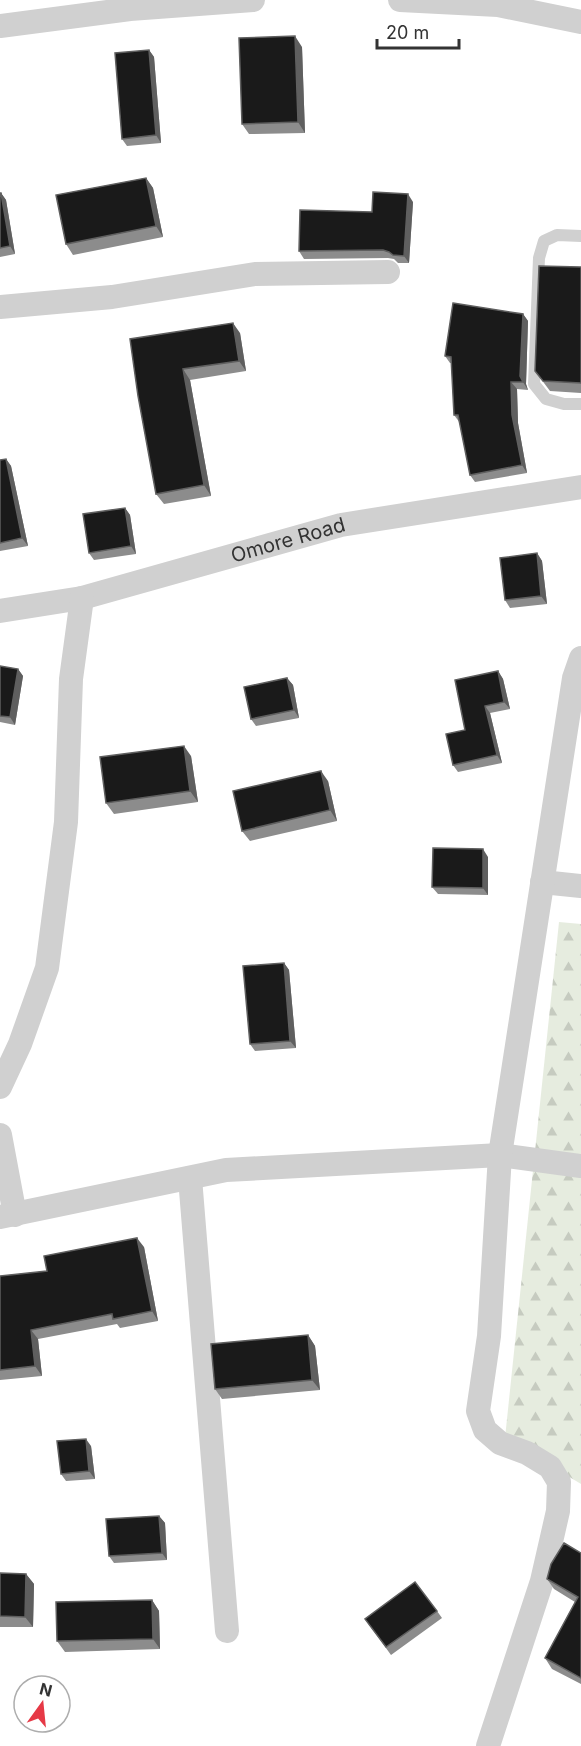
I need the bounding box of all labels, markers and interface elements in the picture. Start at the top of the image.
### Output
scale bar [377,12,460,50]
text: 20 m [386,22,429,43]
street label: Omore Road [228,512,348,567]
north arrow [12,1674,72,1734]
text: N [37,1678,54,1701]

